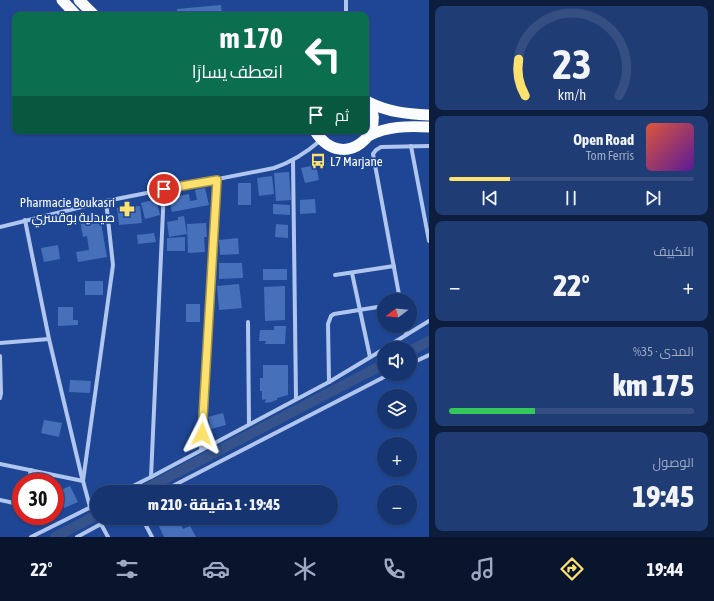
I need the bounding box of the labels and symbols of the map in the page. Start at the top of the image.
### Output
bus stop icon: L7 Marjane [309,152,327,170]
place label: L7 Marjane [330,154,383,169]
pin [147,172,181,206]
place label: Pharmacie Boukasri صيدلية بوقسري [20,195,115,228]
pharmacy icon: Pharmacie Boukasri صيدلية بوقسري [118,200,136,218]
north arrow [377,293,417,333]
position arrow [181,413,223,455]
speed limit sign: 30 [12,473,64,525]

